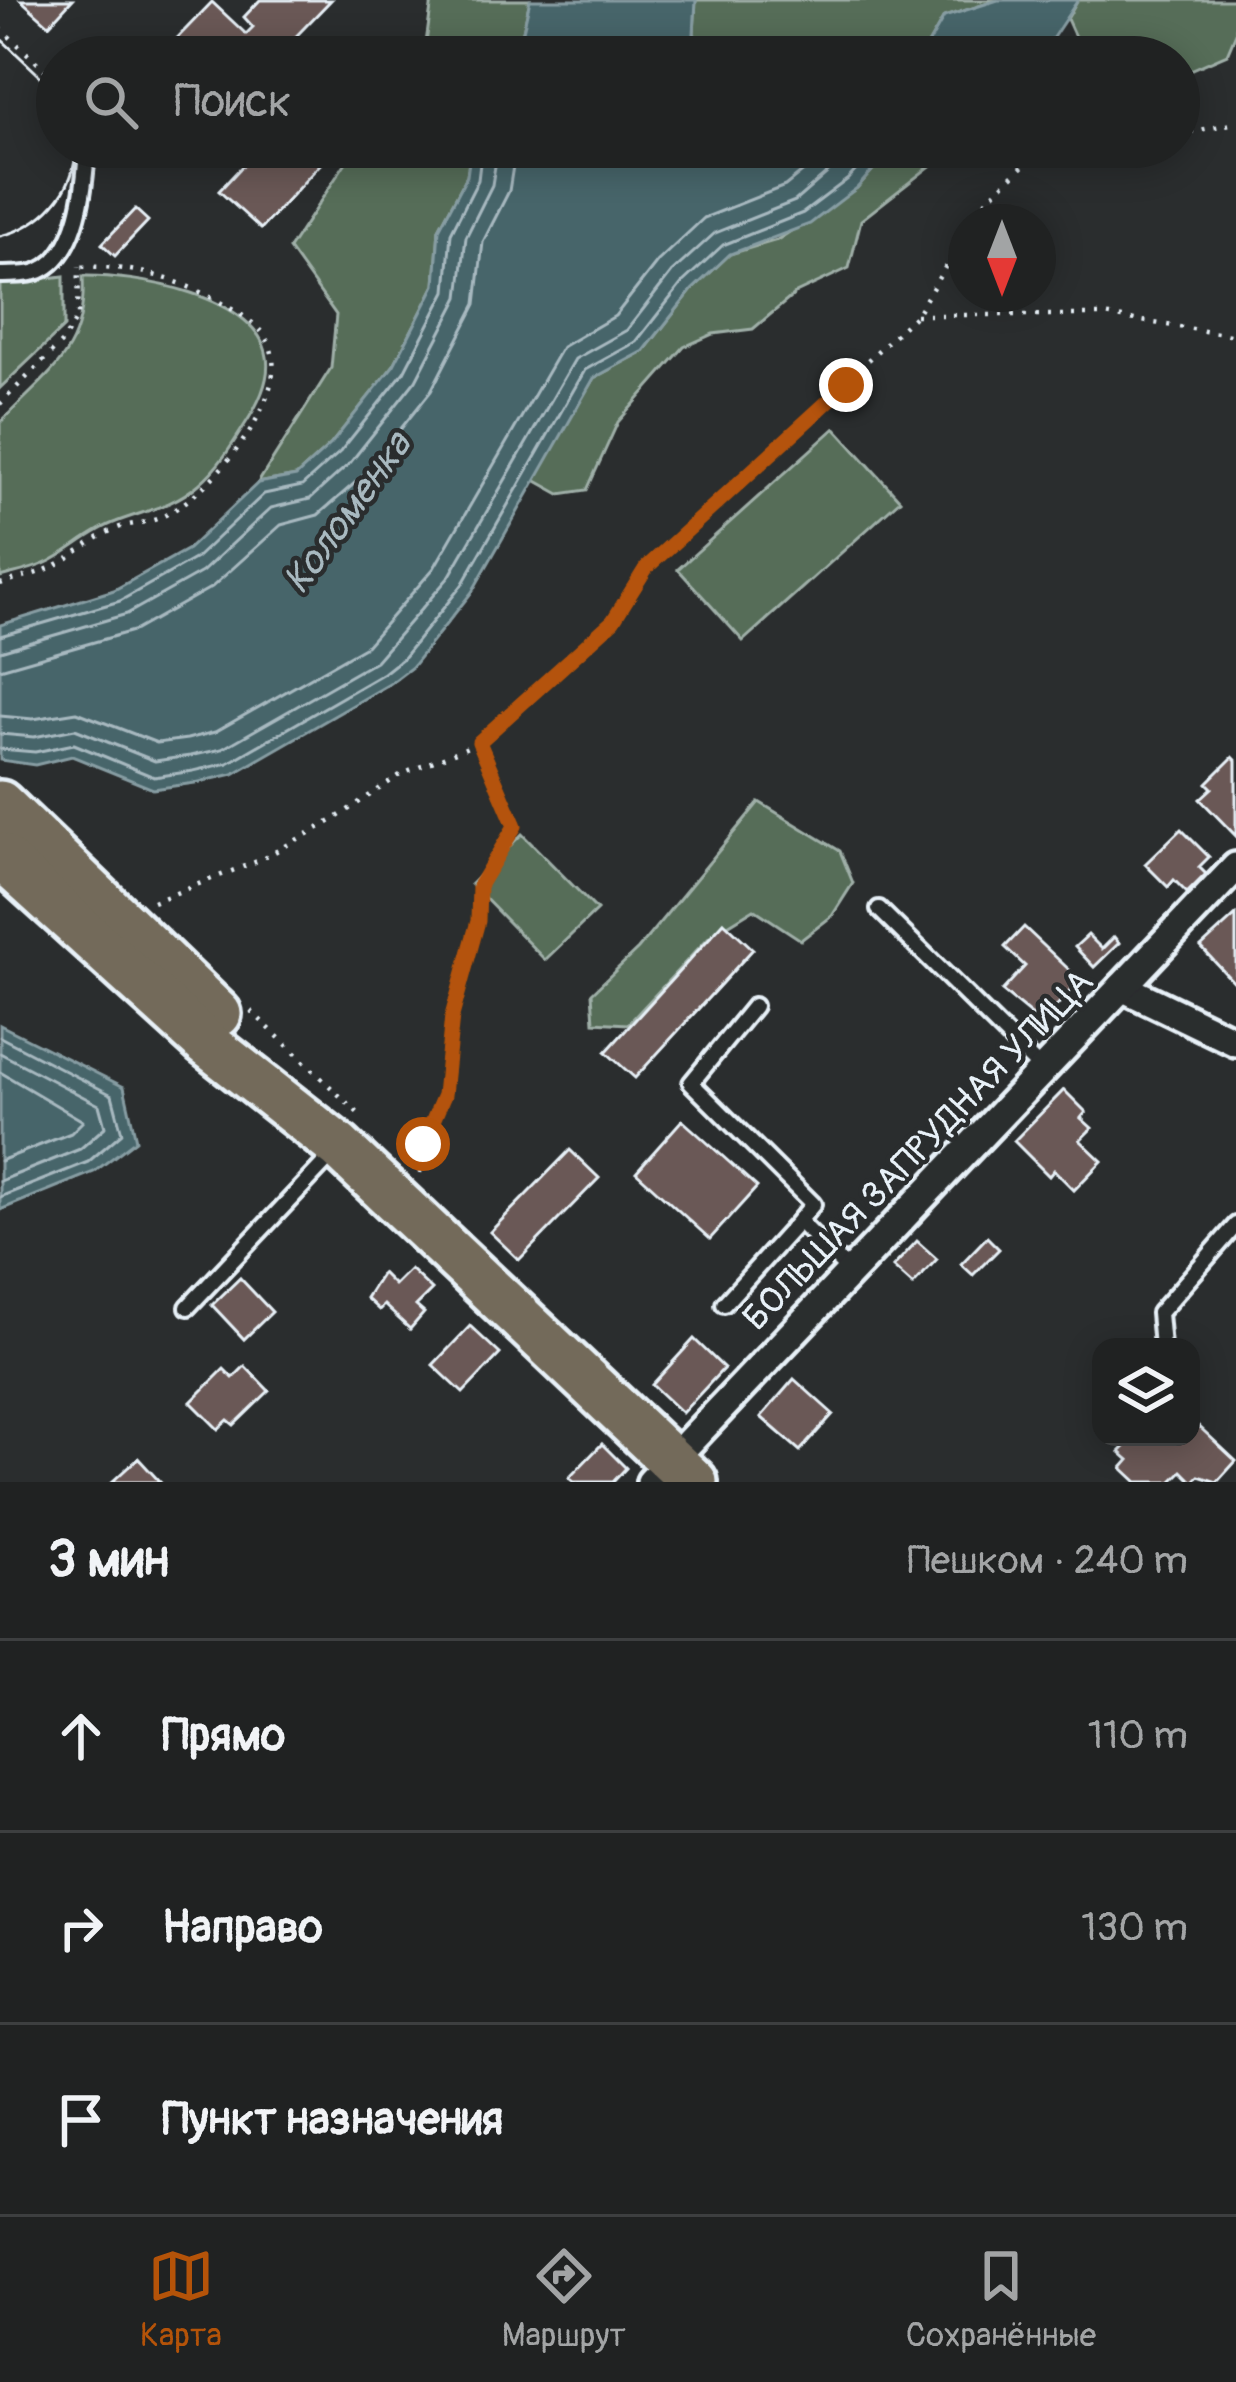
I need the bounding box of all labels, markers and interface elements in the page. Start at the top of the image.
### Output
search box [36,36,1200,168]
icon: search [78,69,144,135]
text: Поиск [174,74,291,130]
north arrow [948,204,1056,312]
route end [819,358,873,412]
water label: Коломенка [272,421,423,603]
street label: БОЛЬШАЯ ЗАПРУДНАЯ УЛИЦА [733,960,1103,1340]
route start [396,1117,450,1171]
map controls [1092,1338,1200,1446]
button: layers [1092,1338,1200,1446]
text: 3 мин [48,1528,169,1592]
text: Пешком · 240 m [907,1536,1188,1585]
icon: ahead [48,1703,114,1769]
text: Прямо [162,1708,285,1764]
text: 110 m [1088,1711,1188,1760]
icon: right [48,1895,114,1961]
text: Направо [162,1900,323,1956]
text: 130 m [1081,1903,1188,1952]
icon: arrive [48,2087,114,2153]
text: Пункт назначения [162,2092,503,2148]
tab: Карта [140,2243,222,2356]
tab: Маршрут [502,2243,626,2356]
tab: Сохранённые [906,2243,1096,2356]

